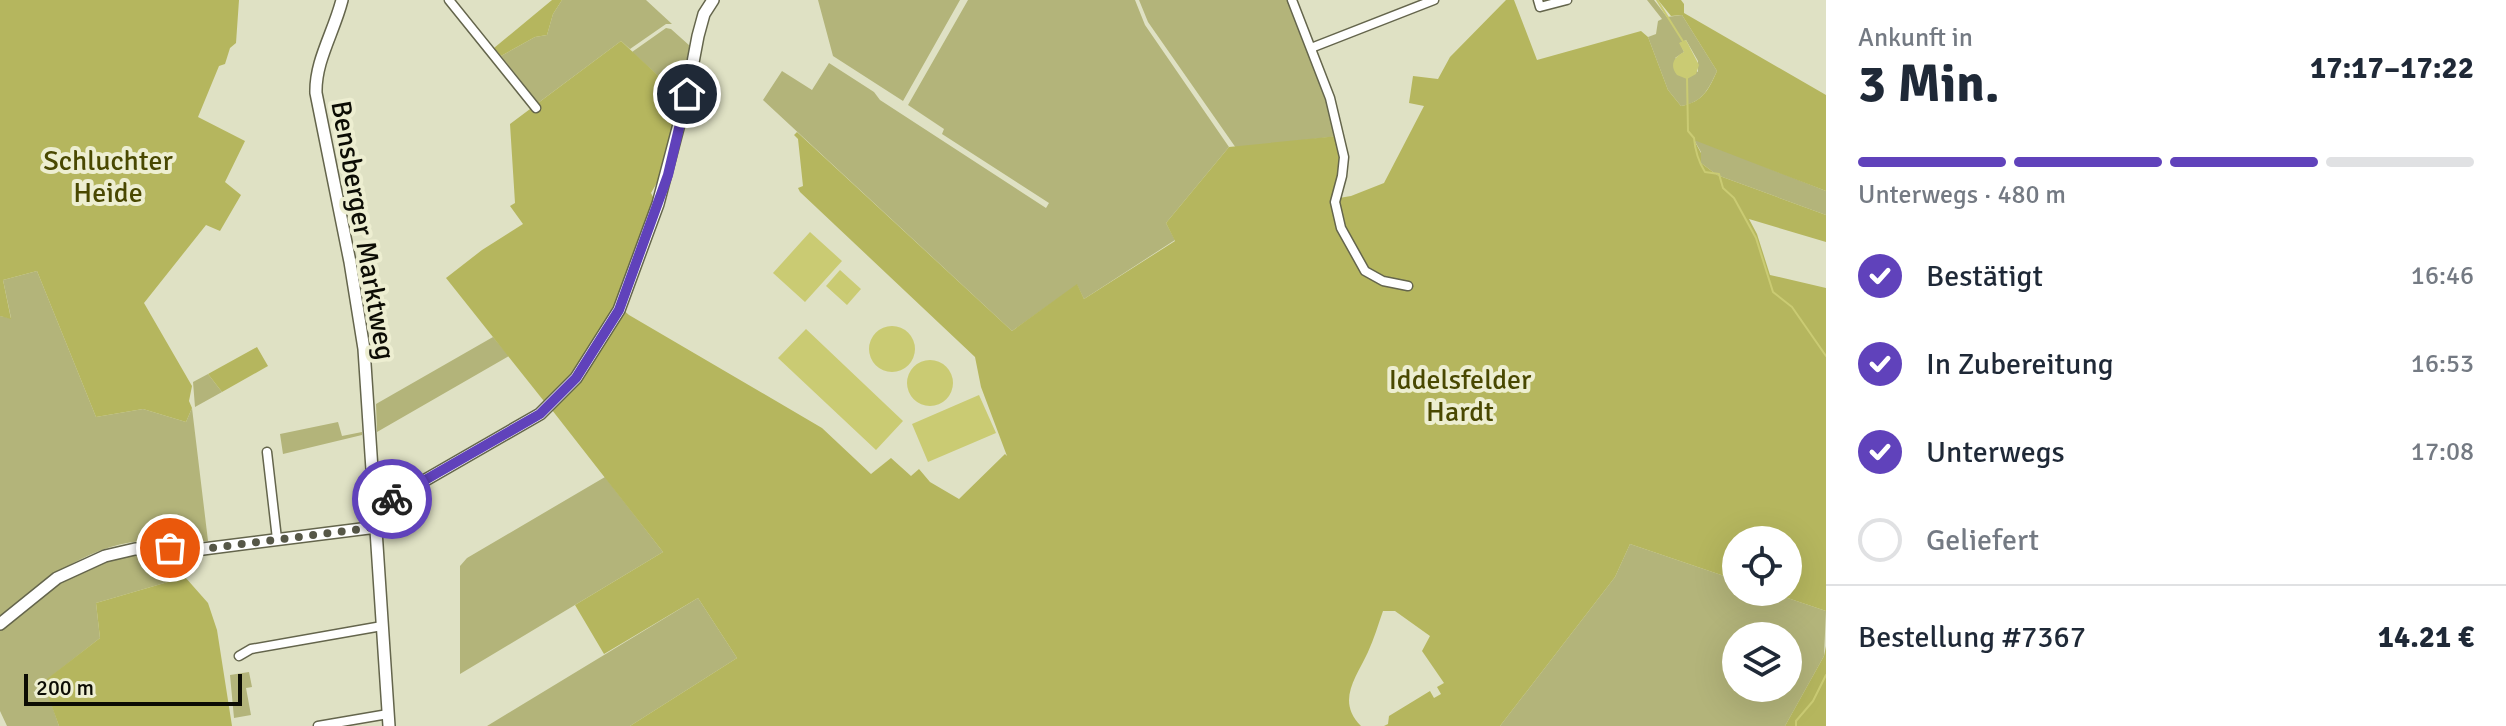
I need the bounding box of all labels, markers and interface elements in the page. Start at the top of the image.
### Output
text: Ankunft in [1858,22,1973,54]
text: 17:17–17:22 [2310,50,2474,87]
text: 3 Min. [1858,52,2000,116]
pin [653,60,721,128]
icon: home [665,72,709,116]
street label: Bensberger Marktweg [323,98,403,362]
park label: Schluchter Heide [43,144,173,210]
text: Unterwegs · 480 m [1858,179,2066,211]
icon: check [1858,254,1902,298]
text: Bestätigt [1926,258,2043,295]
text: 16:46 [2411,260,2474,292]
icon: check [1858,342,1902,386]
text: In Zubereitung [1926,346,2114,383]
text: 16:53 [2411,348,2474,380]
park label: Iddelsfelder Hardt [1389,363,1532,429]
icon: check [1858,430,1902,474]
text: Unterwegs [1926,434,2065,471]
text: 17:08 [2411,436,2474,468]
courier [352,459,432,539]
icon: bike [370,477,414,521]
pin [136,514,204,582]
text: Geliefert [1926,522,2039,559]
icon: bag [148,526,192,570]
map controls [1722,526,1802,702]
button: locate [1722,526,1802,606]
text: Bestellung #7367 [1858,619,2086,656]
text: 14.21 € [2378,619,2474,656]
button: layers [1722,622,1802,702]
scale bar [24,670,242,706]
text: 200 m [36,674,94,701]

